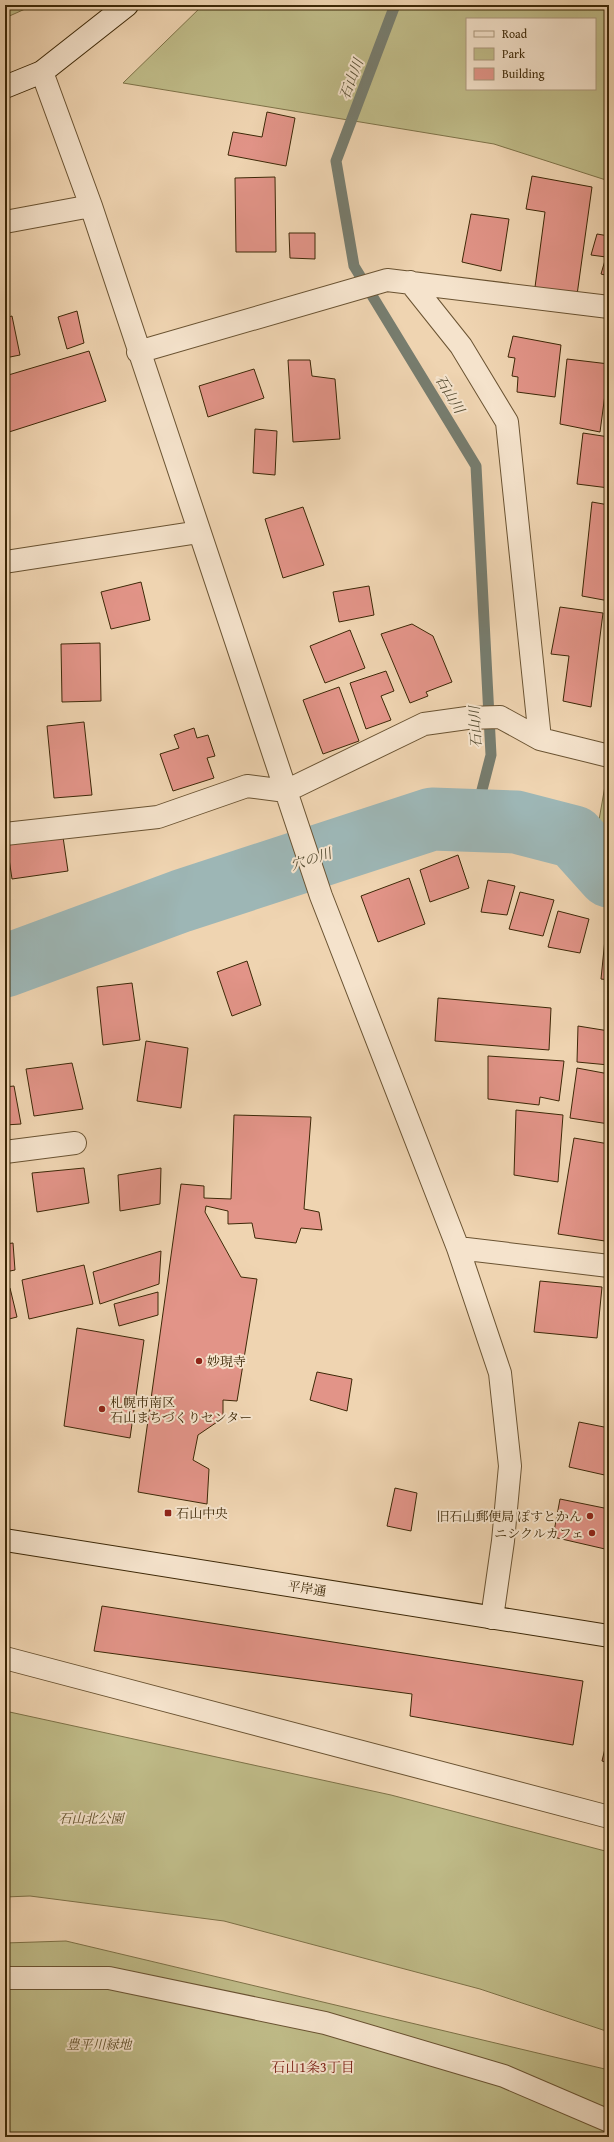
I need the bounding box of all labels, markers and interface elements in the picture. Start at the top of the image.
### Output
legend [466,18,596,90]
text: Road [502,25,528,42]
text: Park [502,45,526,62]
water label: 石山川 [334,54,369,102]
text: Building [502,65,545,82]
water label: 石山川 [431,371,470,419]
water label: 石山川 [464,704,486,748]
water label: 穴の川 [288,842,336,875]
place label: 妙現寺 [207,1352,246,1371]
marker: 妙現寺 [194,1356,204,1366]
place label: 札幌市南区 石山まちづくりセンター [110,1393,252,1427]
marker: 札幌市南区 石山まちづくりセンター [97,1404,107,1414]
place label: 石山中央 [176,1504,228,1523]
place label: 旧石山郵便局 ぽすとかん [436,1507,582,1526]
marker: 石山中央 [163,1508,173,1518]
marker: 旧石山郵便局 ぽすとかん [585,1511,595,1521]
place label: ニシクルカフェ [494,1524,584,1543]
marker: ニシクルカフェ [587,1528,597,1538]
street label: 平岸通 [286,1576,328,1601]
park label: 石山北公園 [58,1809,125,1828]
park label: 豊平川緑地 [66,2035,133,2054]
district label: 石山1条3丁目 [271,2057,355,2077]

